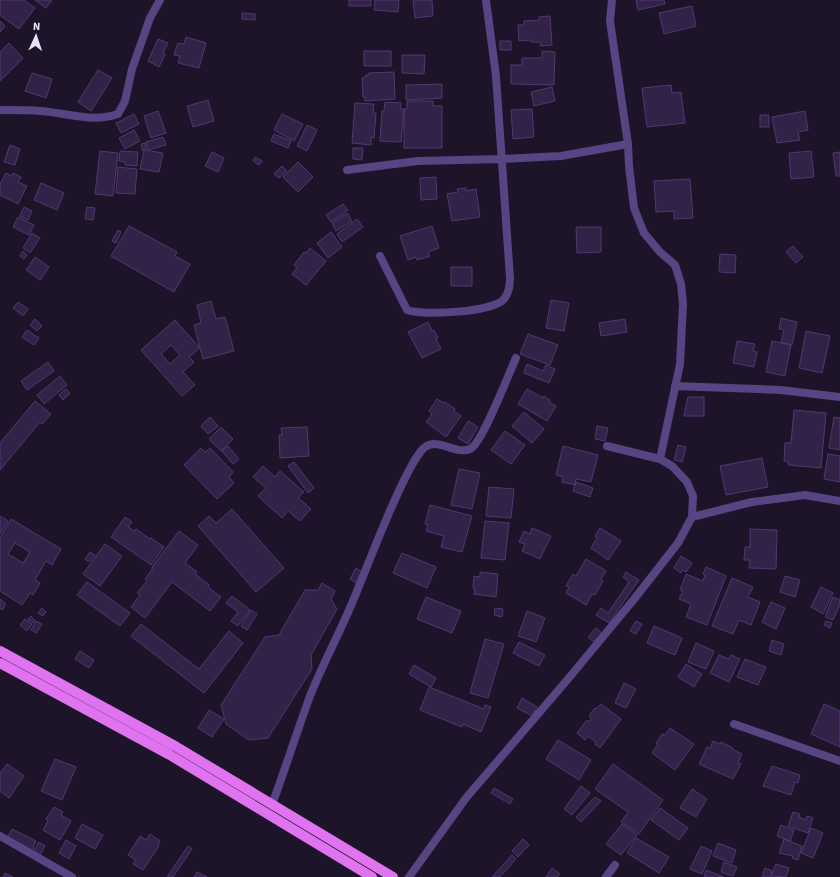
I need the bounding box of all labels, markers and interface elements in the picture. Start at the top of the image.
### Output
north arrow [16,16,56,56]
text: N [32,19,41,34]

